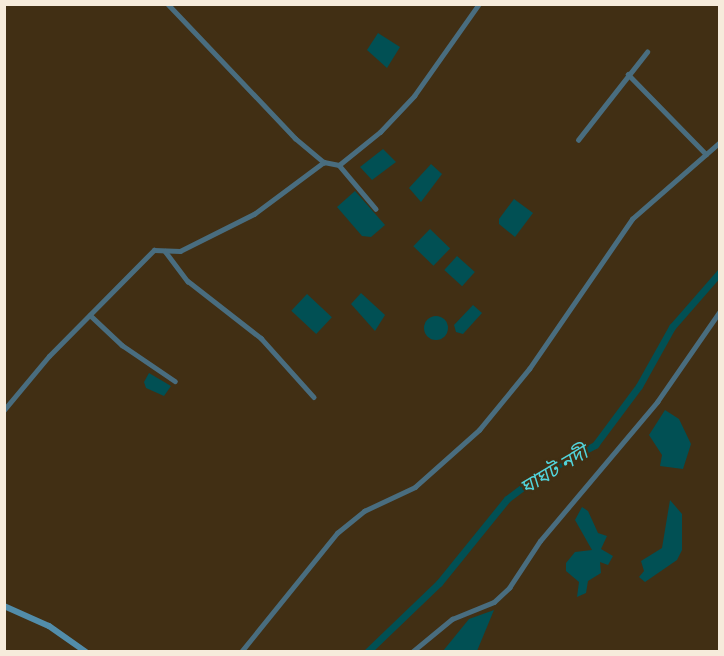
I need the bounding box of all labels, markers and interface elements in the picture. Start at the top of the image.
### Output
water label: ঘাঘট নদী [516,440,592,500]

